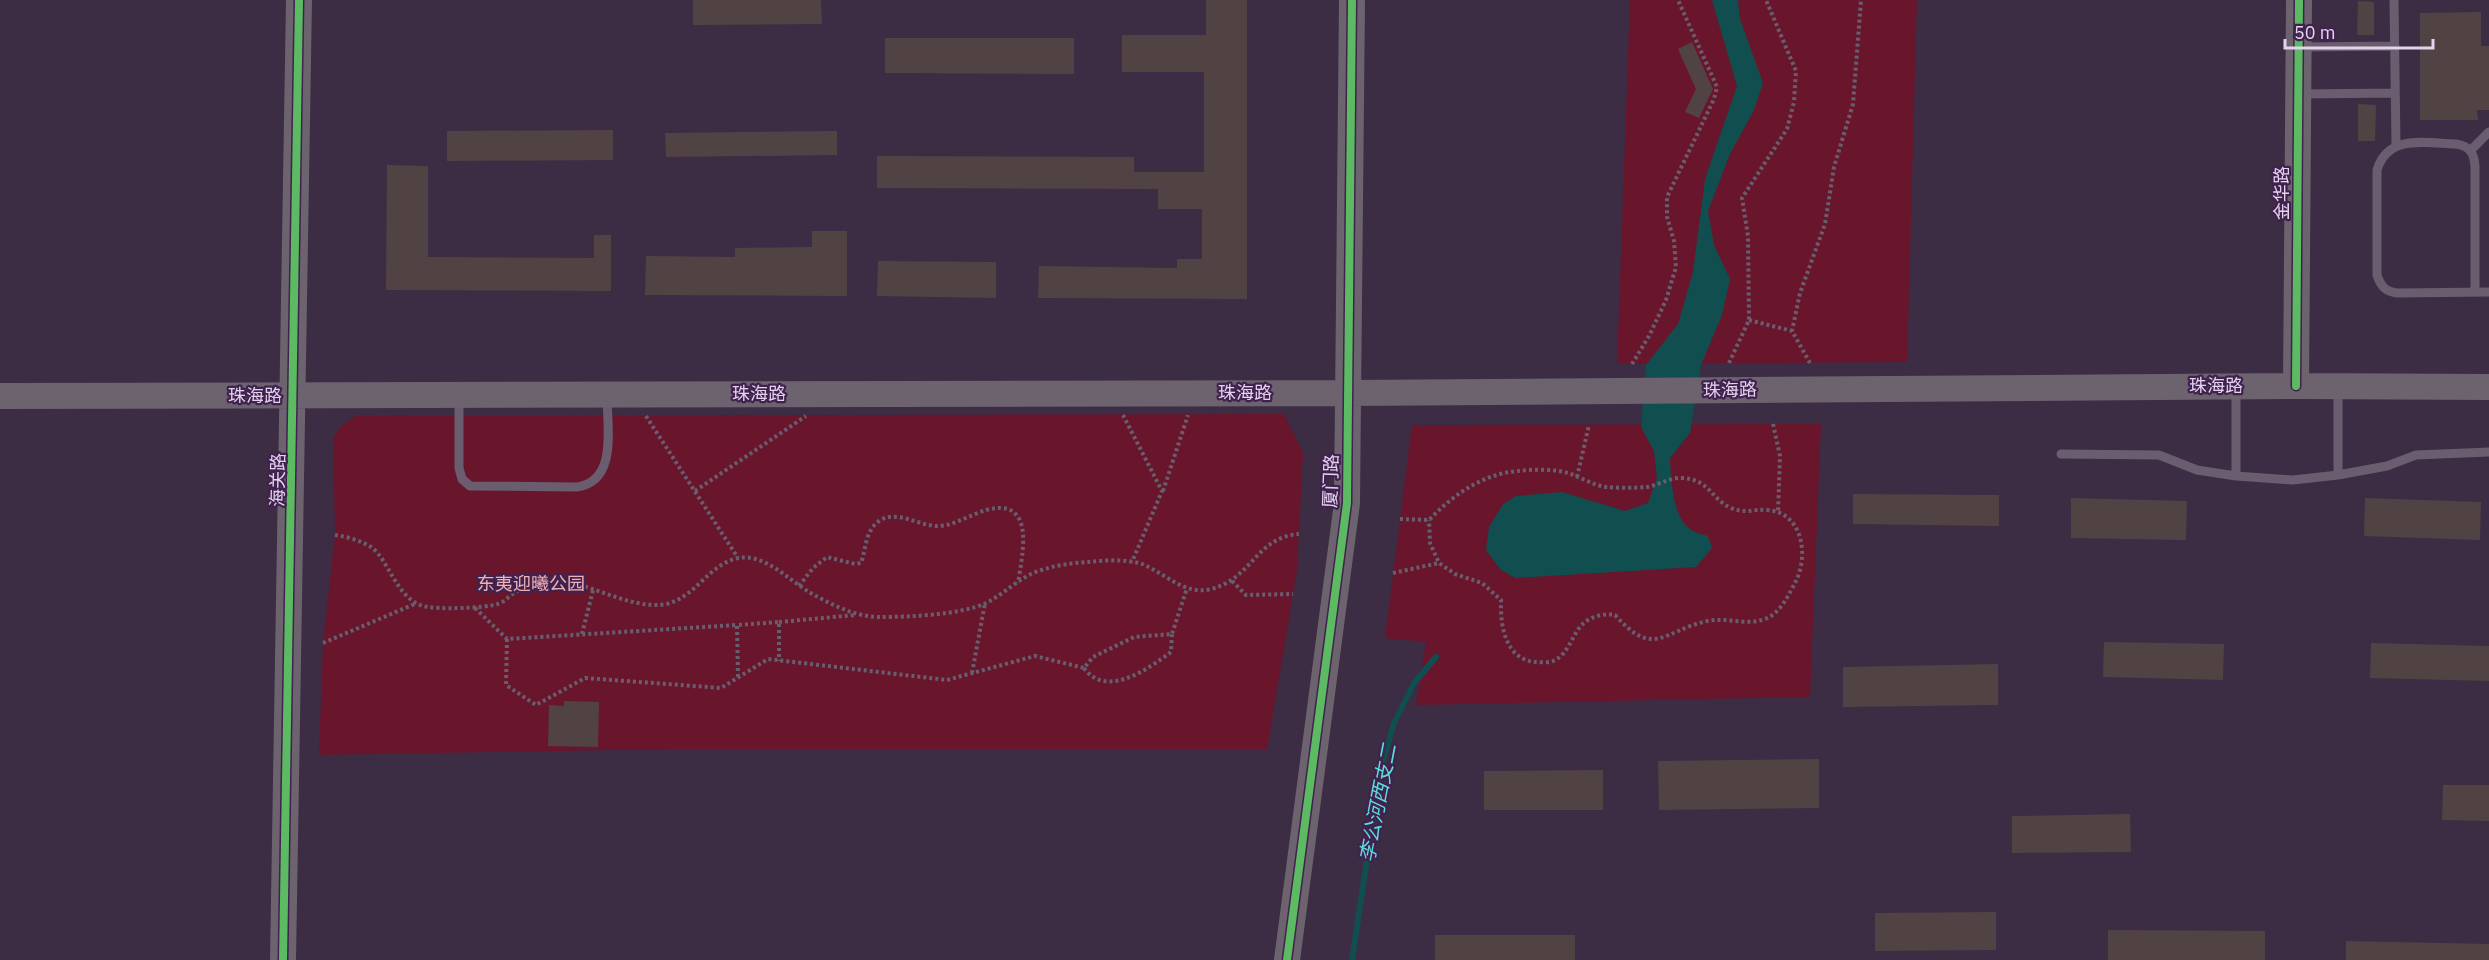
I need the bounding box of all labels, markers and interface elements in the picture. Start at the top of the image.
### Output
scale bar [2285,12,2434,50]
text: 50 m [2294,21,2336,44]
street label: 金华路 [2270,166,2293,220]
street label: 珠海路 [2189,374,2243,397]
street label: 珠海路 [1703,378,1757,401]
street label: 珠海路 [1218,381,1272,404]
street label: 珠海路 [732,382,786,405]
street label: 珠海路 [228,384,282,407]
street label: 海关路 [266,453,289,507]
street label: 厦门路 [1318,454,1343,508]
park label: 东夷迎曦公园 [477,572,585,595]
water label: 李公河西支二 [1353,740,1402,864]

